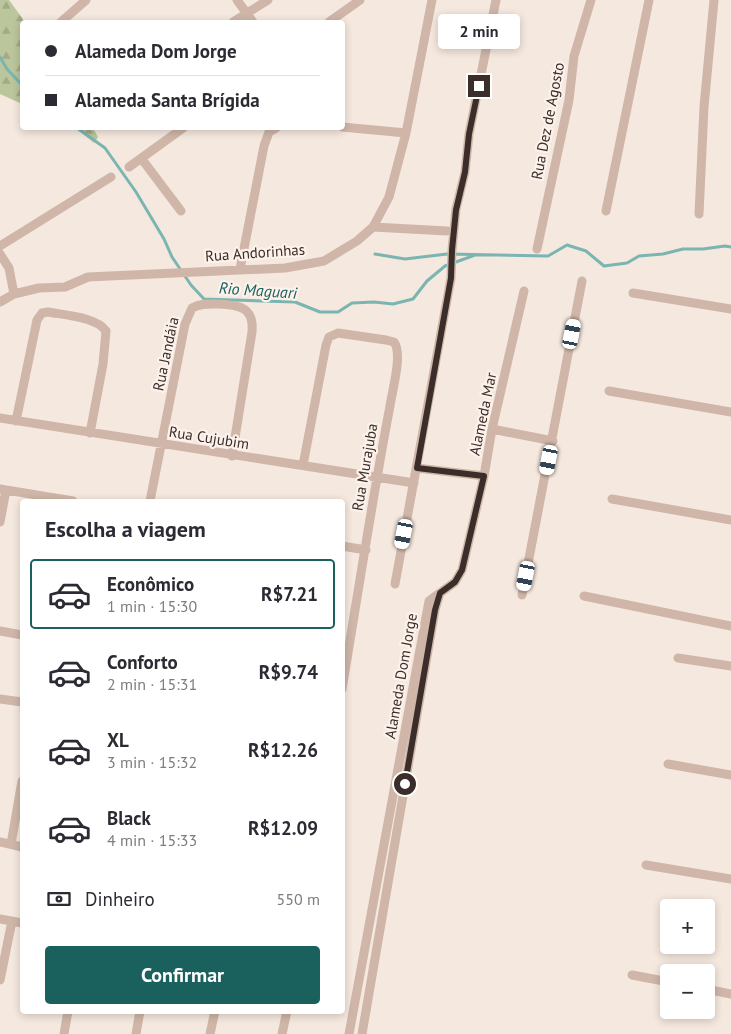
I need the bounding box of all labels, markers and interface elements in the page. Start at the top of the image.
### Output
callout: 2 min [438,13,520,48]
text: 2 min [459,21,499,41]
text: Alameda Dom Jorge [75,39,237,63]
street label: Rua Dez de Agosto [527,61,568,181]
route end [468,75,490,97]
text: Alameda Santa Brígida [75,88,260,112]
street label: Rua Andorinhas [204,240,306,265]
water label: Rio Maguari [218,277,299,303]
street label: Rua Jandáia [148,315,183,393]
car [561,318,582,350]
street label: Alameda Mar [464,371,501,457]
street label: Rua Cujubim [168,422,251,453]
street label: Rua Murajuba [347,422,382,512]
car [538,444,559,476]
text: Escolha a viagem [45,515,206,543]
car [393,518,414,550]
car [515,560,536,592]
icon: car [47,572,92,617]
text: Econômico [107,572,194,596]
text: R$7.21 [261,582,318,606]
text: 1 min · 15:30 [107,596,197,616]
street label: Alameda Dom Jorge [380,612,421,740]
icon: car [47,650,92,695]
text: Conforto [107,650,178,674]
text: R$9.74 [259,660,318,684]
text: 2 min · 15:31 [107,674,197,694]
icon: car [47,728,92,773]
text: XL [107,728,129,752]
text: R$12.26 [248,738,318,762]
text: 3 min · 15:32 [107,752,197,772]
route start [394,773,416,795]
icon: car [47,806,92,851]
text: Black [107,806,151,830]
text: R$12.09 [248,816,318,840]
text: 4 min · 15:33 [107,830,197,850]
icon: cash [45,885,73,913]
text: Dinheiro [85,887,155,911]
text: 550 m [277,889,320,909]
map controls [660,899,715,1019]
button: + [660,899,715,954]
button: Confirmar [45,946,320,1004]
button: − [660,964,715,1019]

